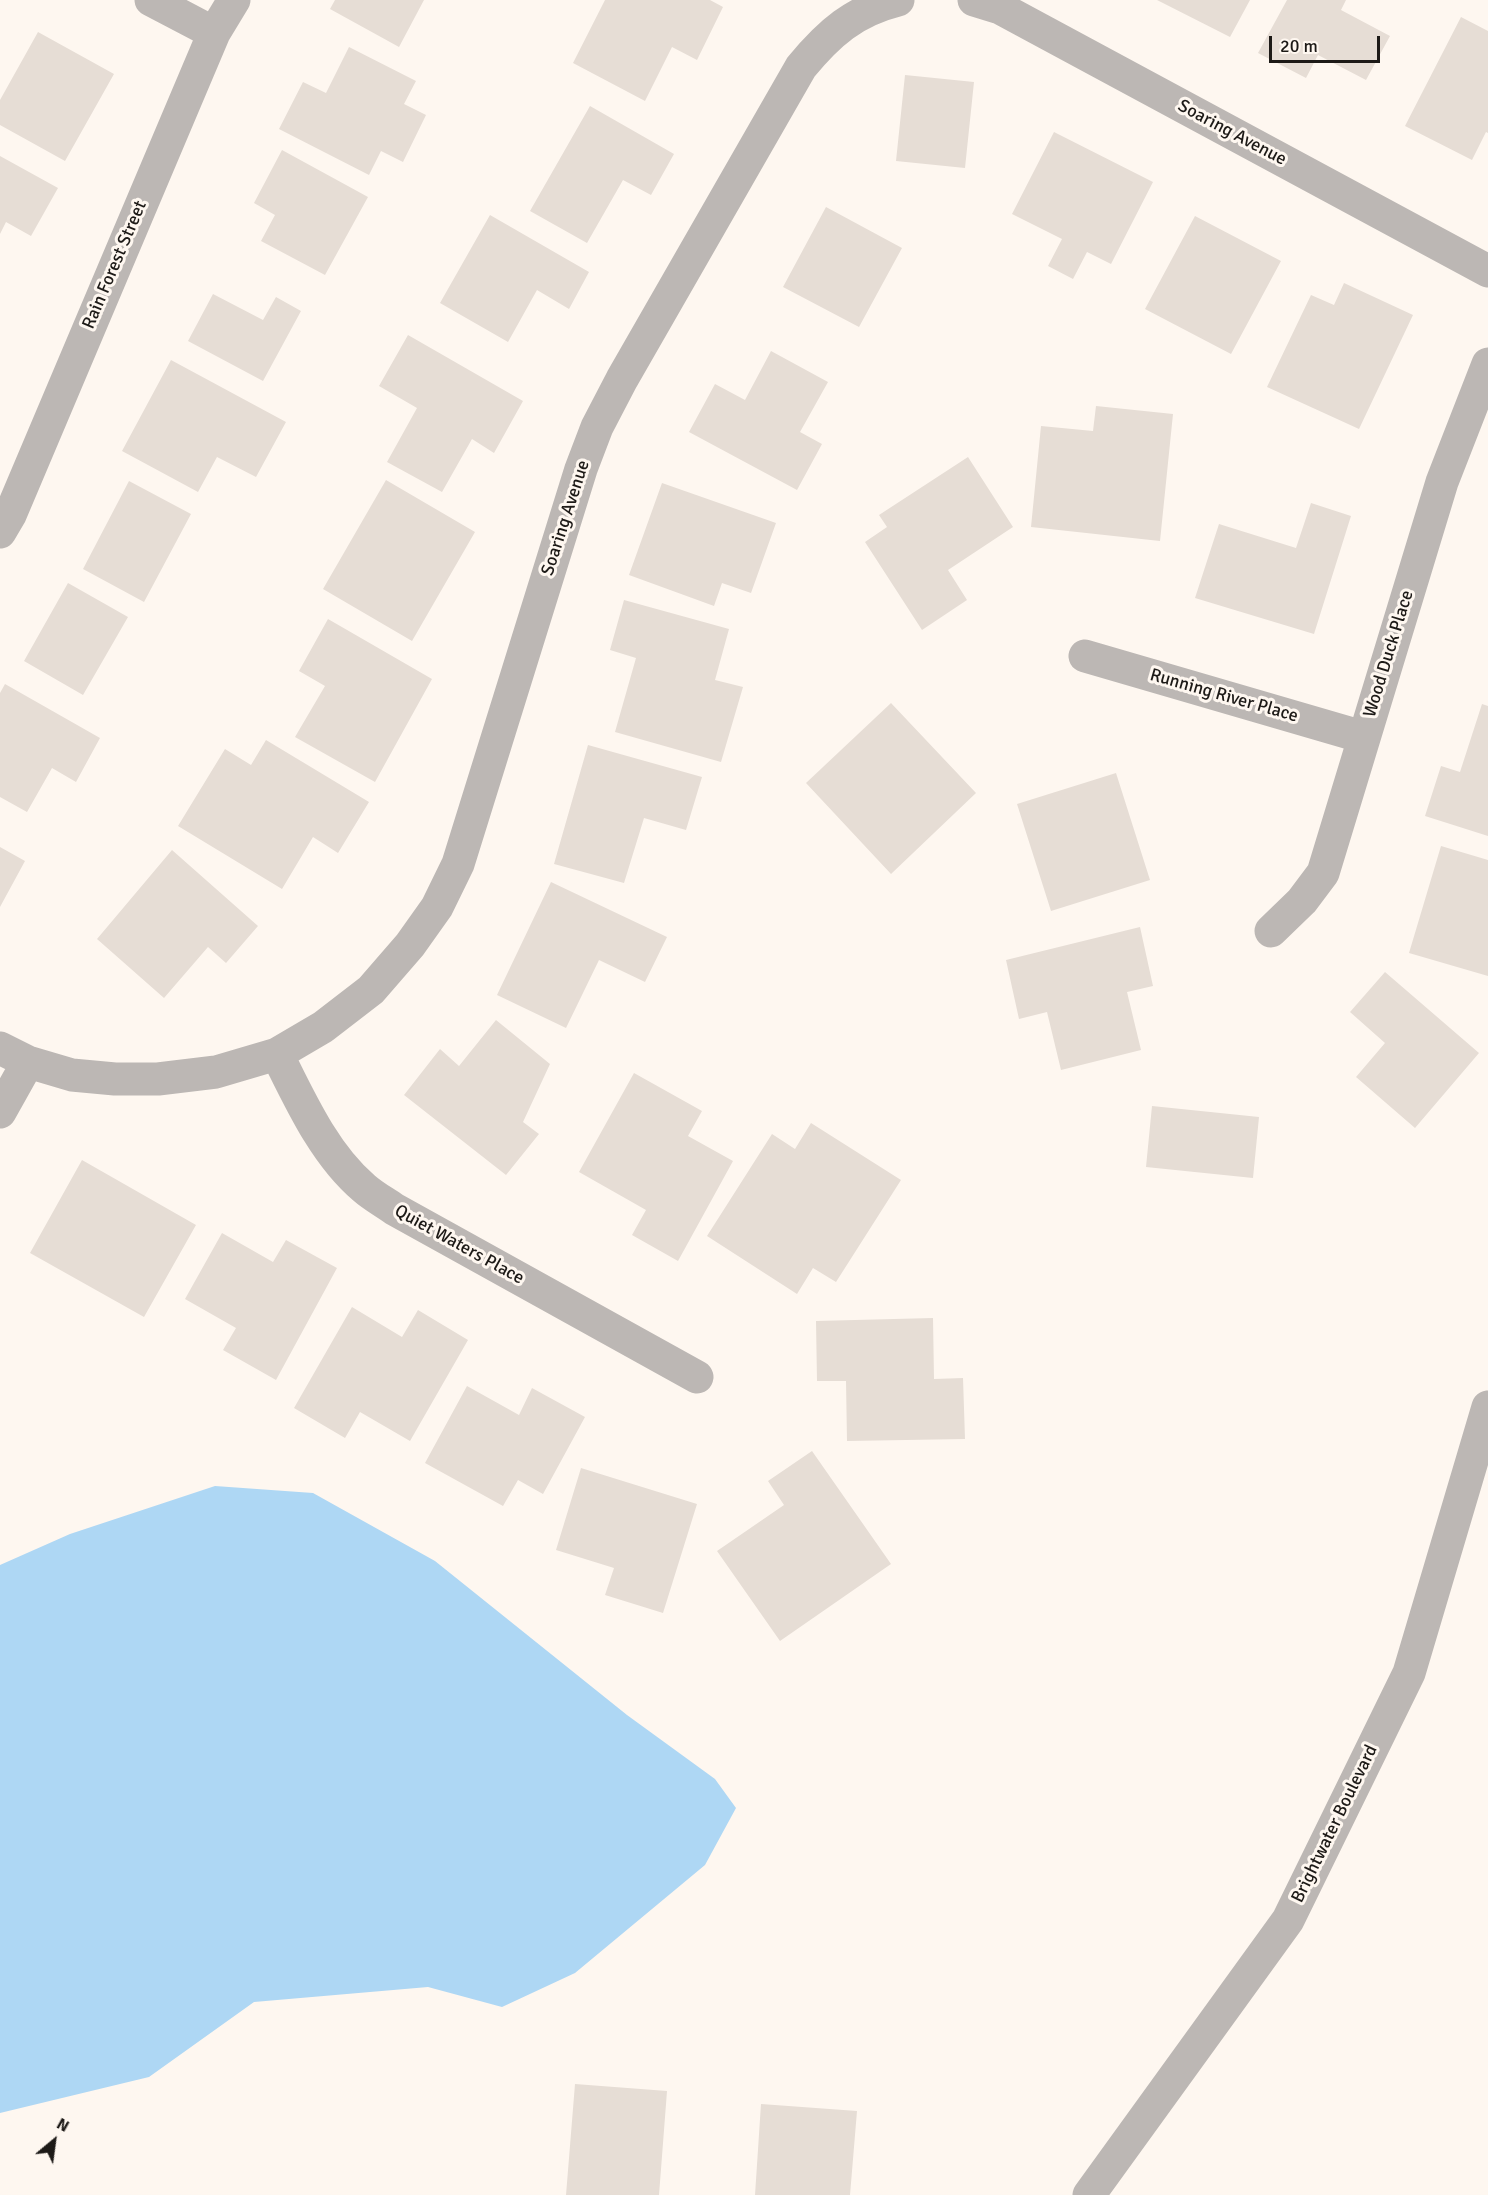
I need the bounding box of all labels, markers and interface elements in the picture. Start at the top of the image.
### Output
scale bar [1272,24,1383,62]
text: 20 m [1280,35,1318,57]
street label: Soaring Avenue [1174,95,1290,171]
street label: Rain Forest Street [78,198,152,332]
street label: Soaring Avenue [537,458,595,578]
street label: Wood Duck Place [1359,588,1419,720]
street label: Running River Place [1147,665,1301,727]
street label: Quiet Waters Place [390,1200,528,1290]
street label: Brightwater Boulevard [1287,1742,1383,1906]
north arrow [24,2111,84,2171]
text: N [53,2114,72,2137]

